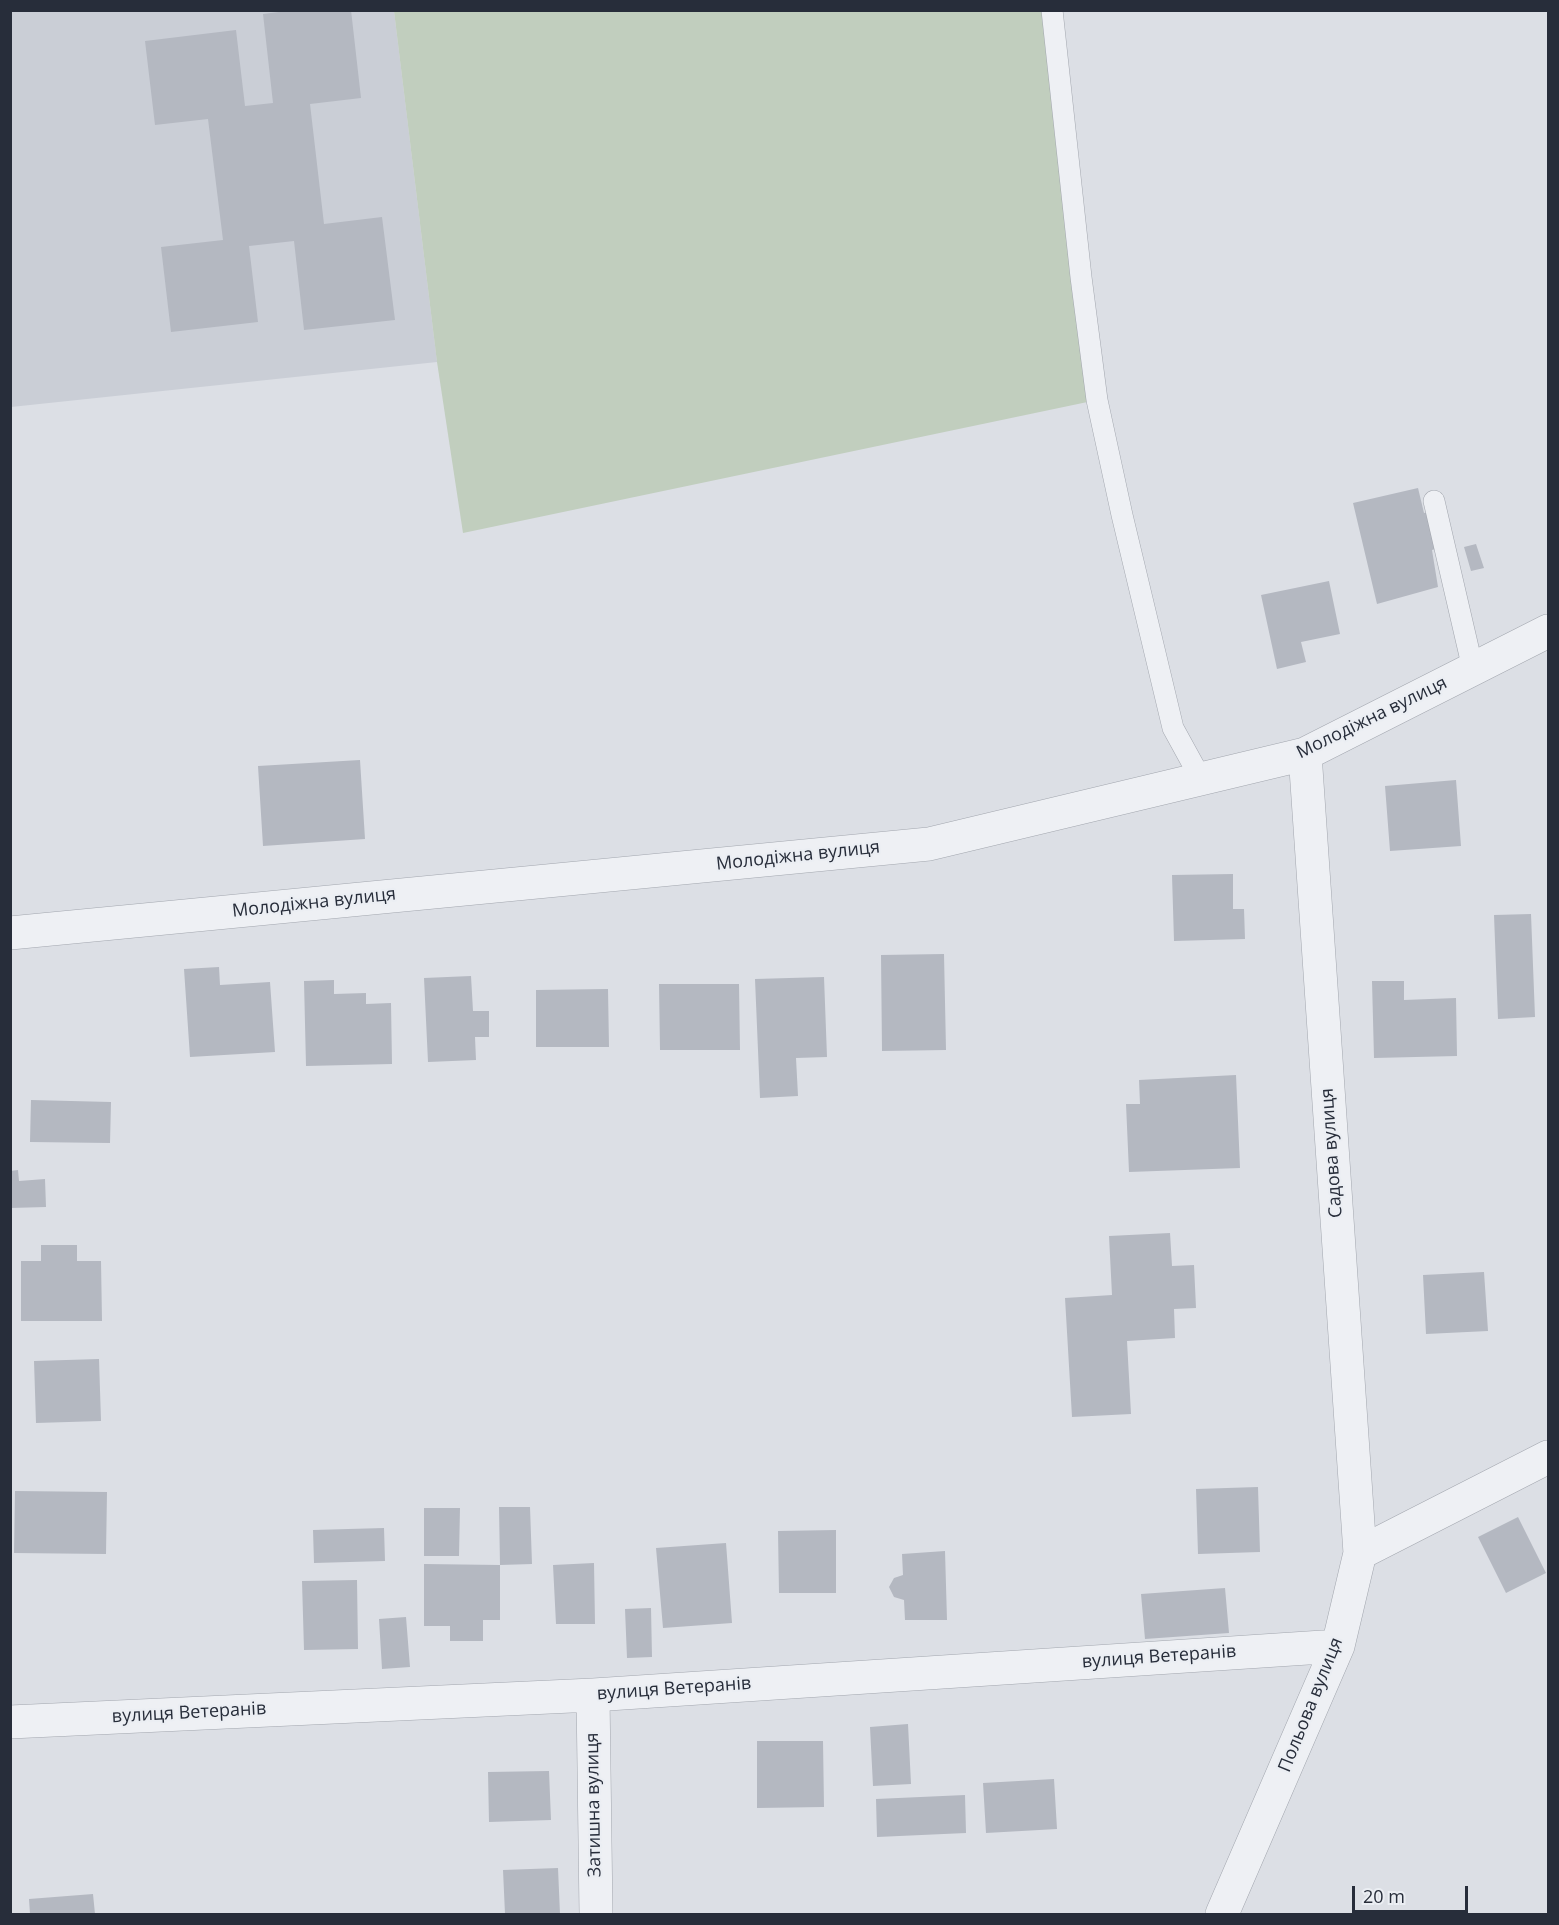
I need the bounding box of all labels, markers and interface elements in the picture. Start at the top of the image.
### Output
street label: Молодіжна вулиця [1293,672,1451,764]
street label: Молодіжна вулиця [715,837,881,875]
street label: Молодіжна вулиця [231,884,397,922]
street label: Садова вулиця [1317,1087,1347,1219]
street label: Польова вулиця [1274,1635,1348,1775]
street label: вулиця Ветеранів [1081,1641,1237,1673]
street label: вулиця Ветеранів [596,1673,752,1705]
street label: вулиця Ветеранів [111,1698,267,1728]
street label: Затишна вулиця [582,1732,606,1878]
scale bar [1355,1874,1470,1912]
text: 20 m [1363,1884,1405,1908]

